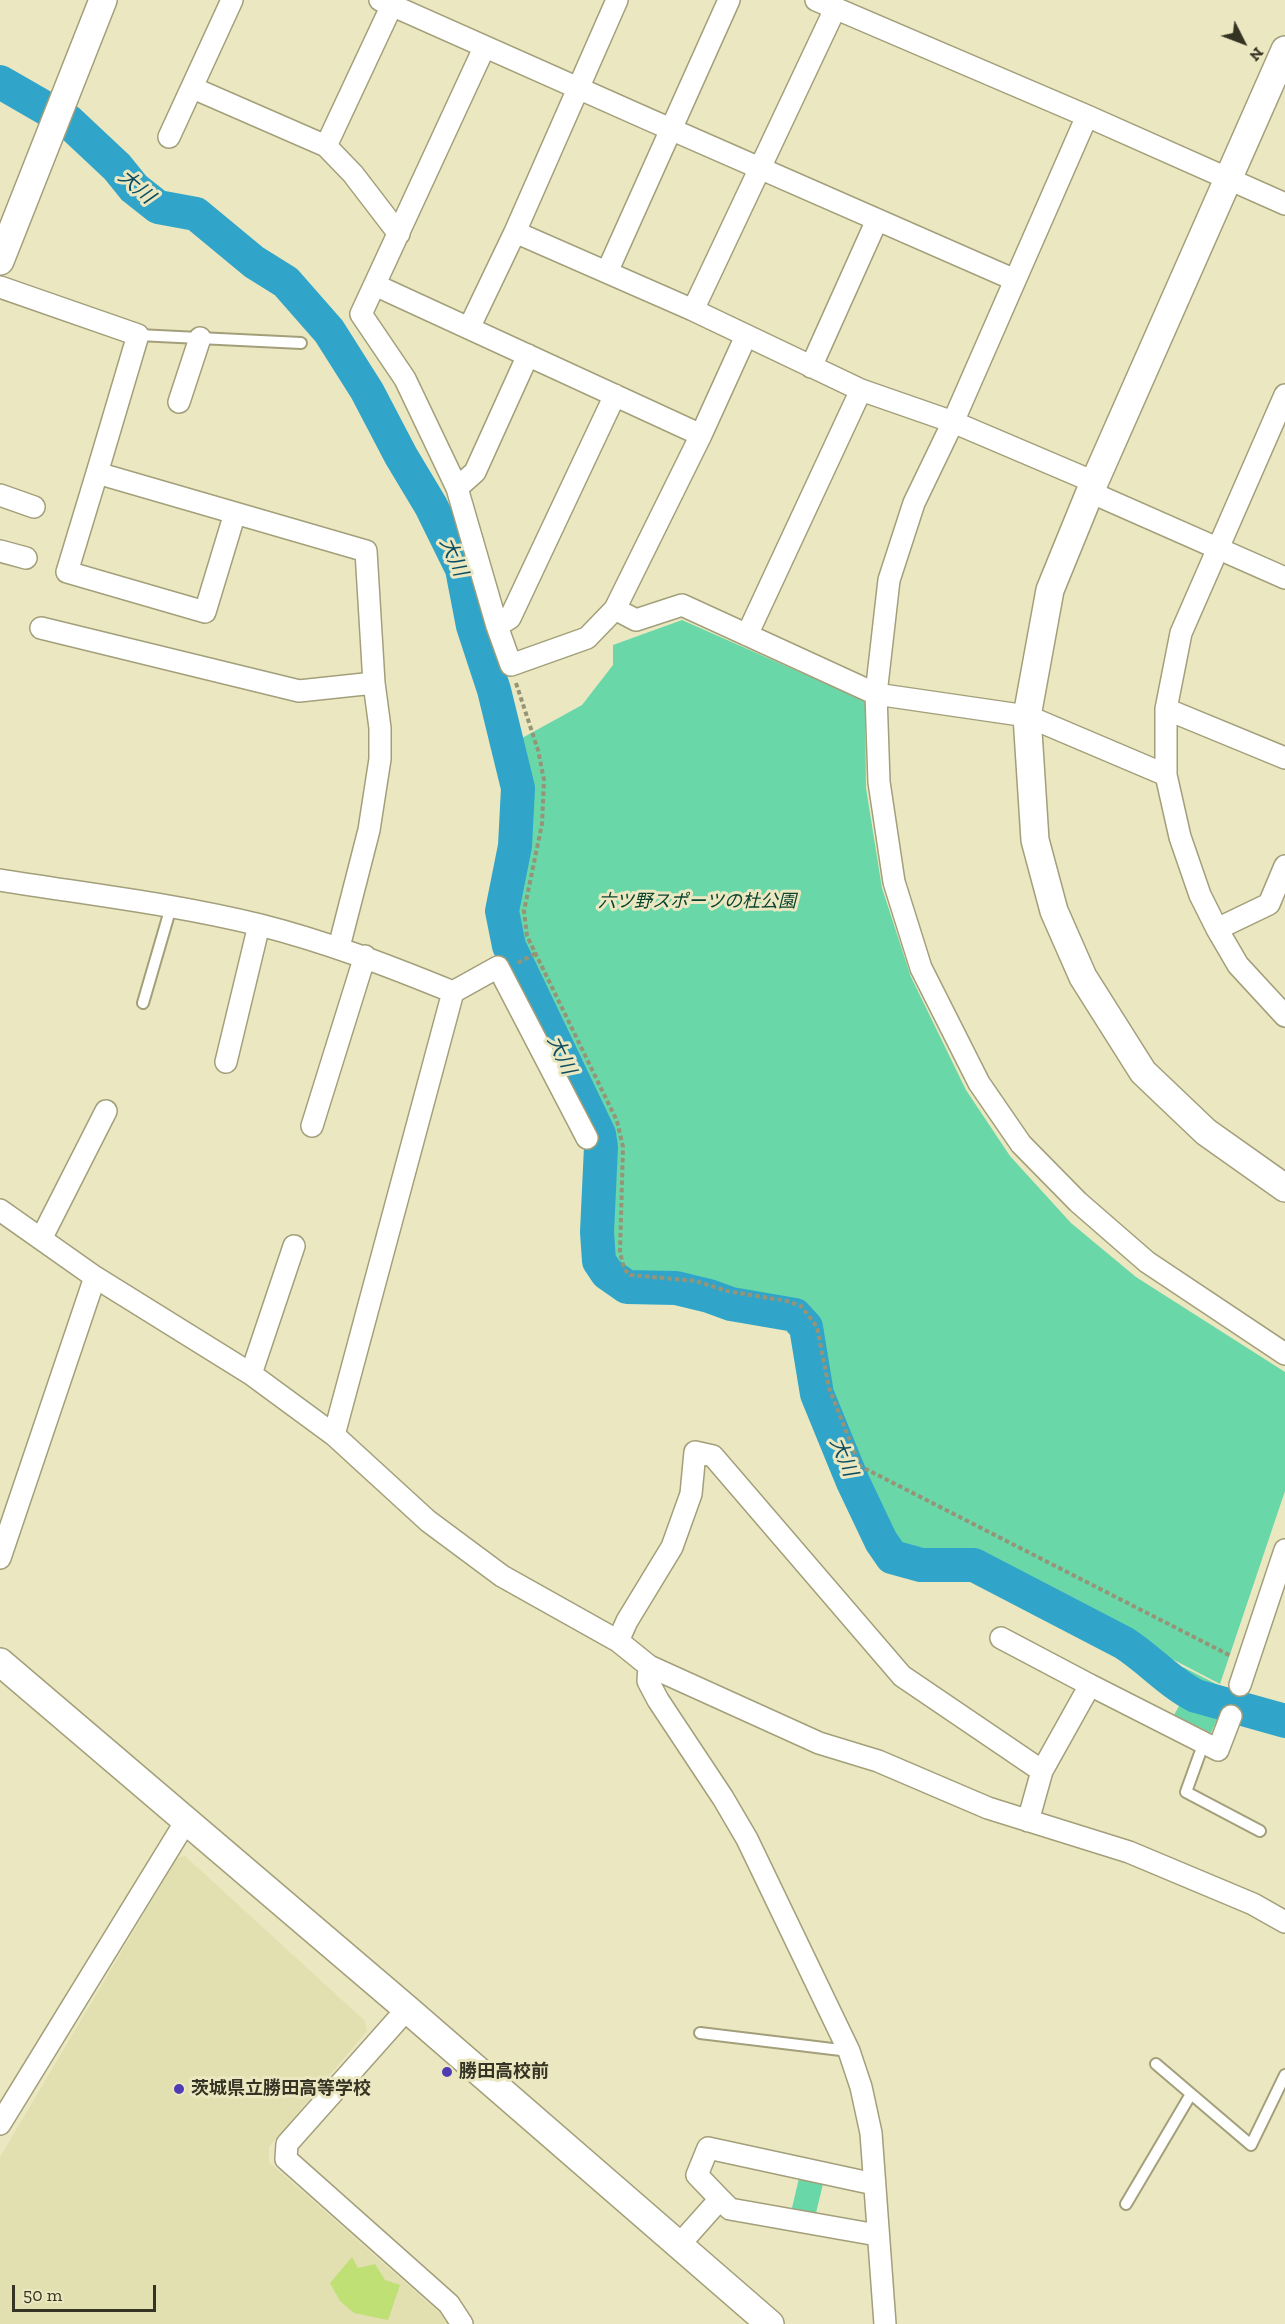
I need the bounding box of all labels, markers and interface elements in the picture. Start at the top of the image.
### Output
north arrow [1213,12,1273,72]
text: N [1246,43,1268,65]
water label: 大川 [113,165,159,209]
water label: 大川 [434,534,472,580]
park label: 六ツ野スポーツの杜公園 [598,891,796,913]
water label: 大川 [542,1032,580,1078]
water label: 大川 [824,1434,862,1480]
place label: 勝田高校前 [459,2061,549,2083]
marker: 勝田高校前 [440,2065,454,2079]
place label: 茨城県立勝田高等学校 [191,2078,371,2100]
marker: 茨城県立勝田高等学校 [172,2082,186,2096]
scale bar [15,2273,159,2311]
text: 50 m [23,2284,62,2306]

